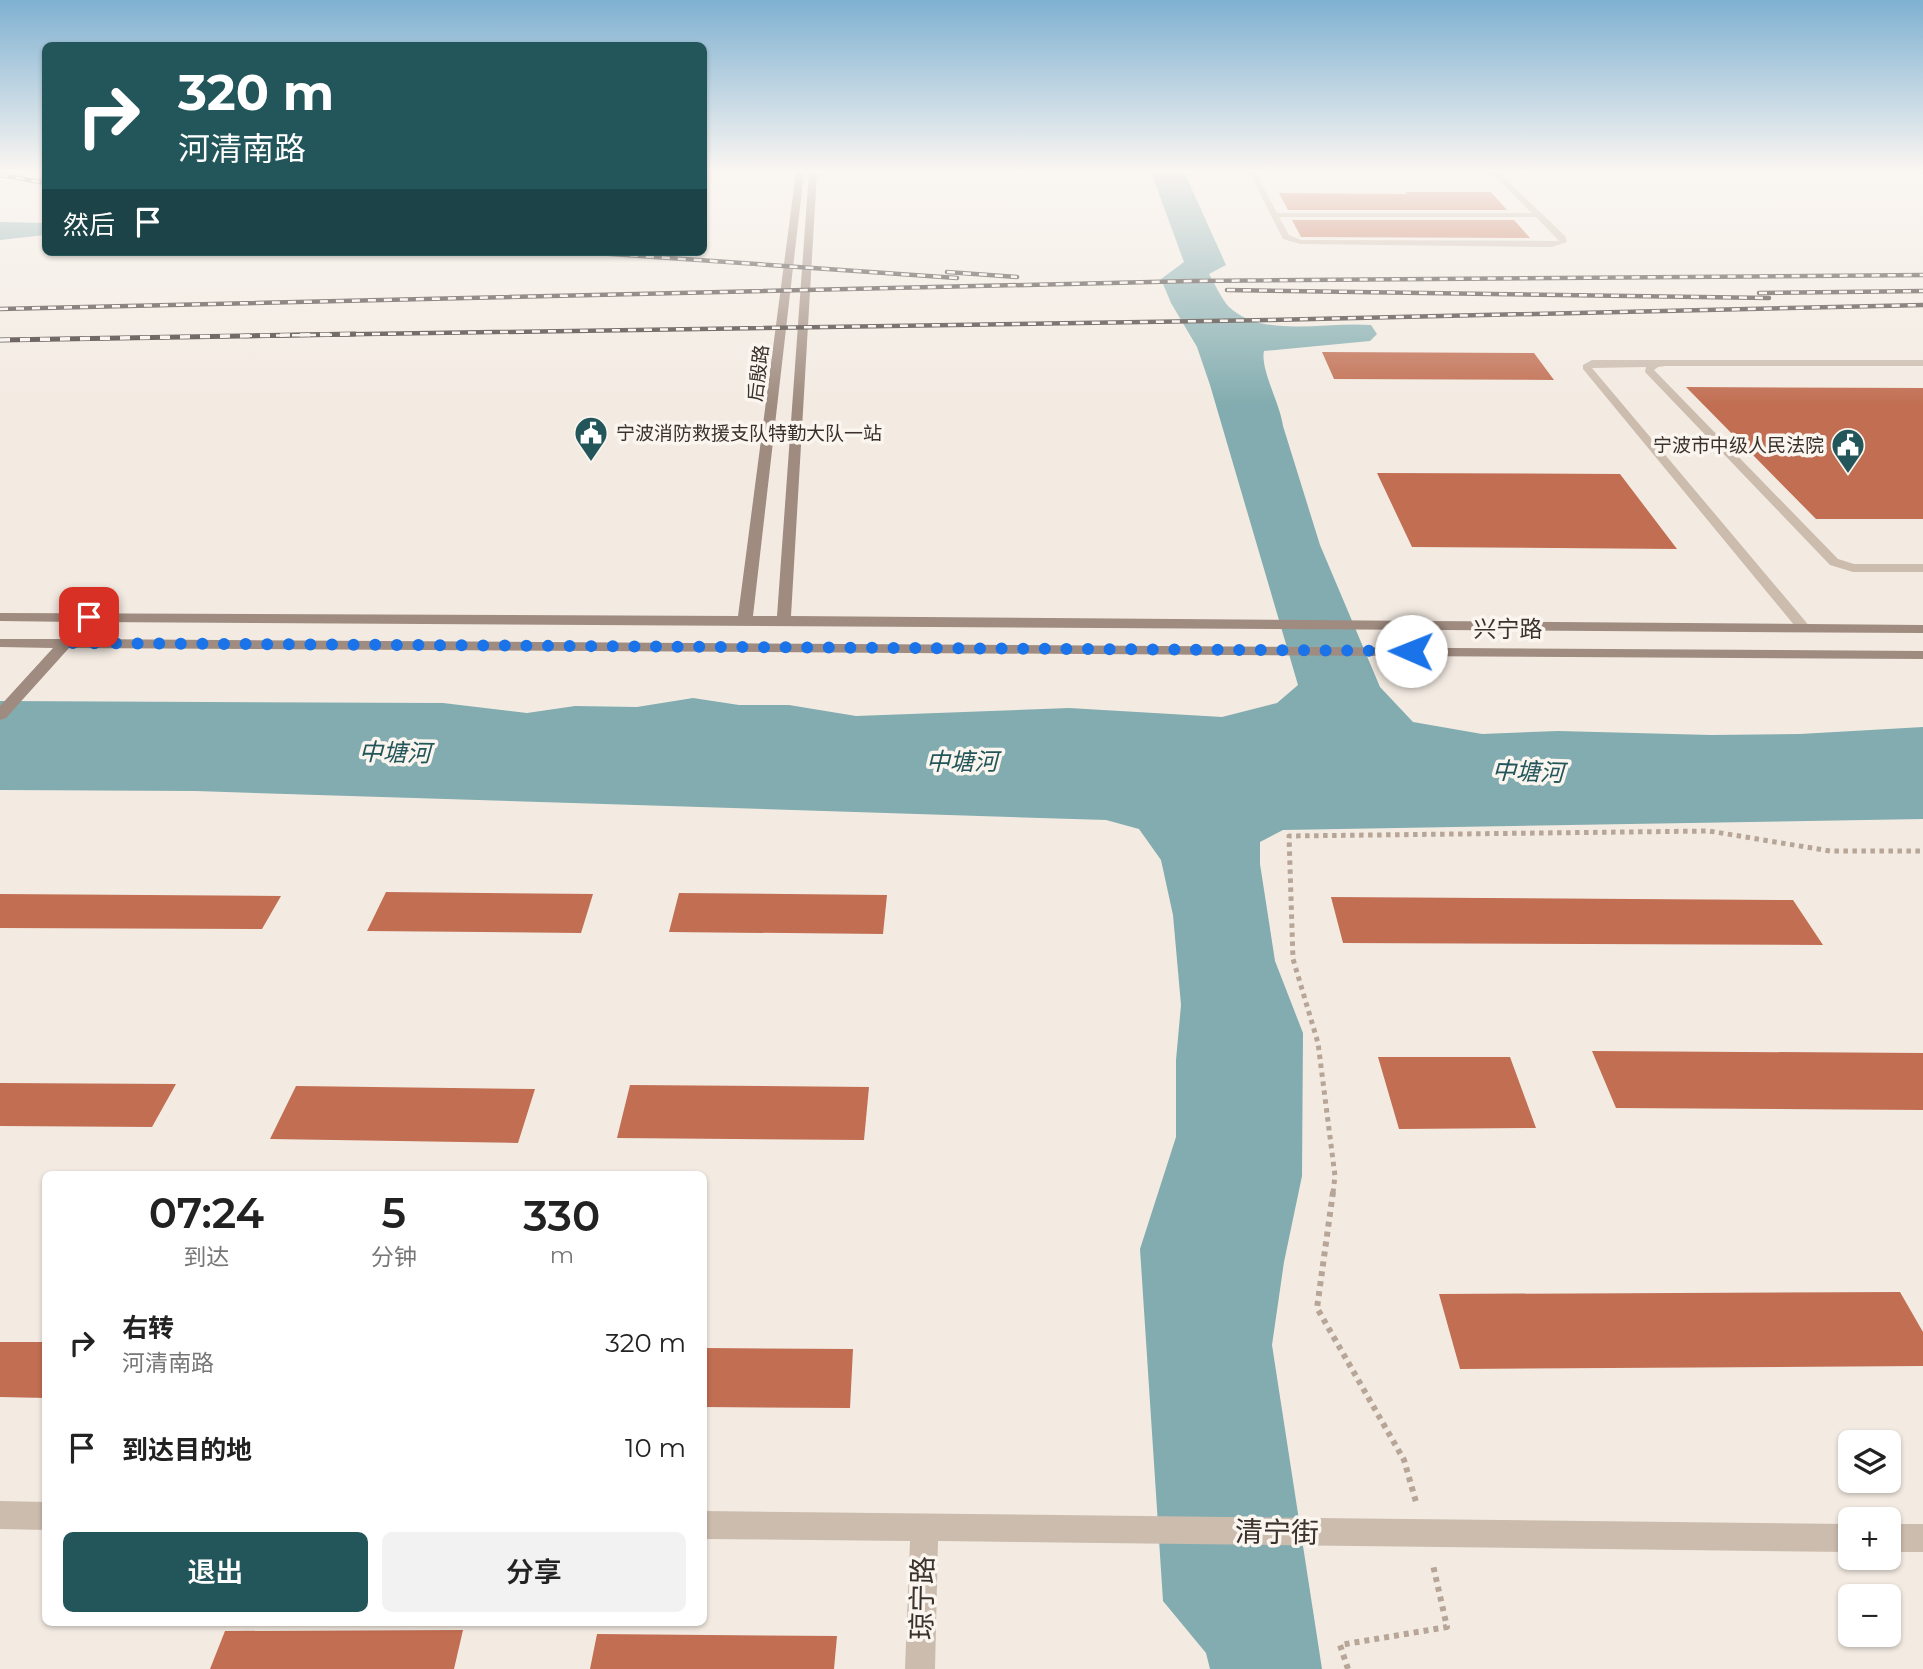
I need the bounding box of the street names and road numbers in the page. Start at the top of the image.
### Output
street label: 后殷路 [744,343,773,403]
street label: 兴宁路 [1474,615,1543,643]
street label: 清宁街 [1235,1514,1319,1550]
street label: 琼宁路 [904,1556,940,1640]

